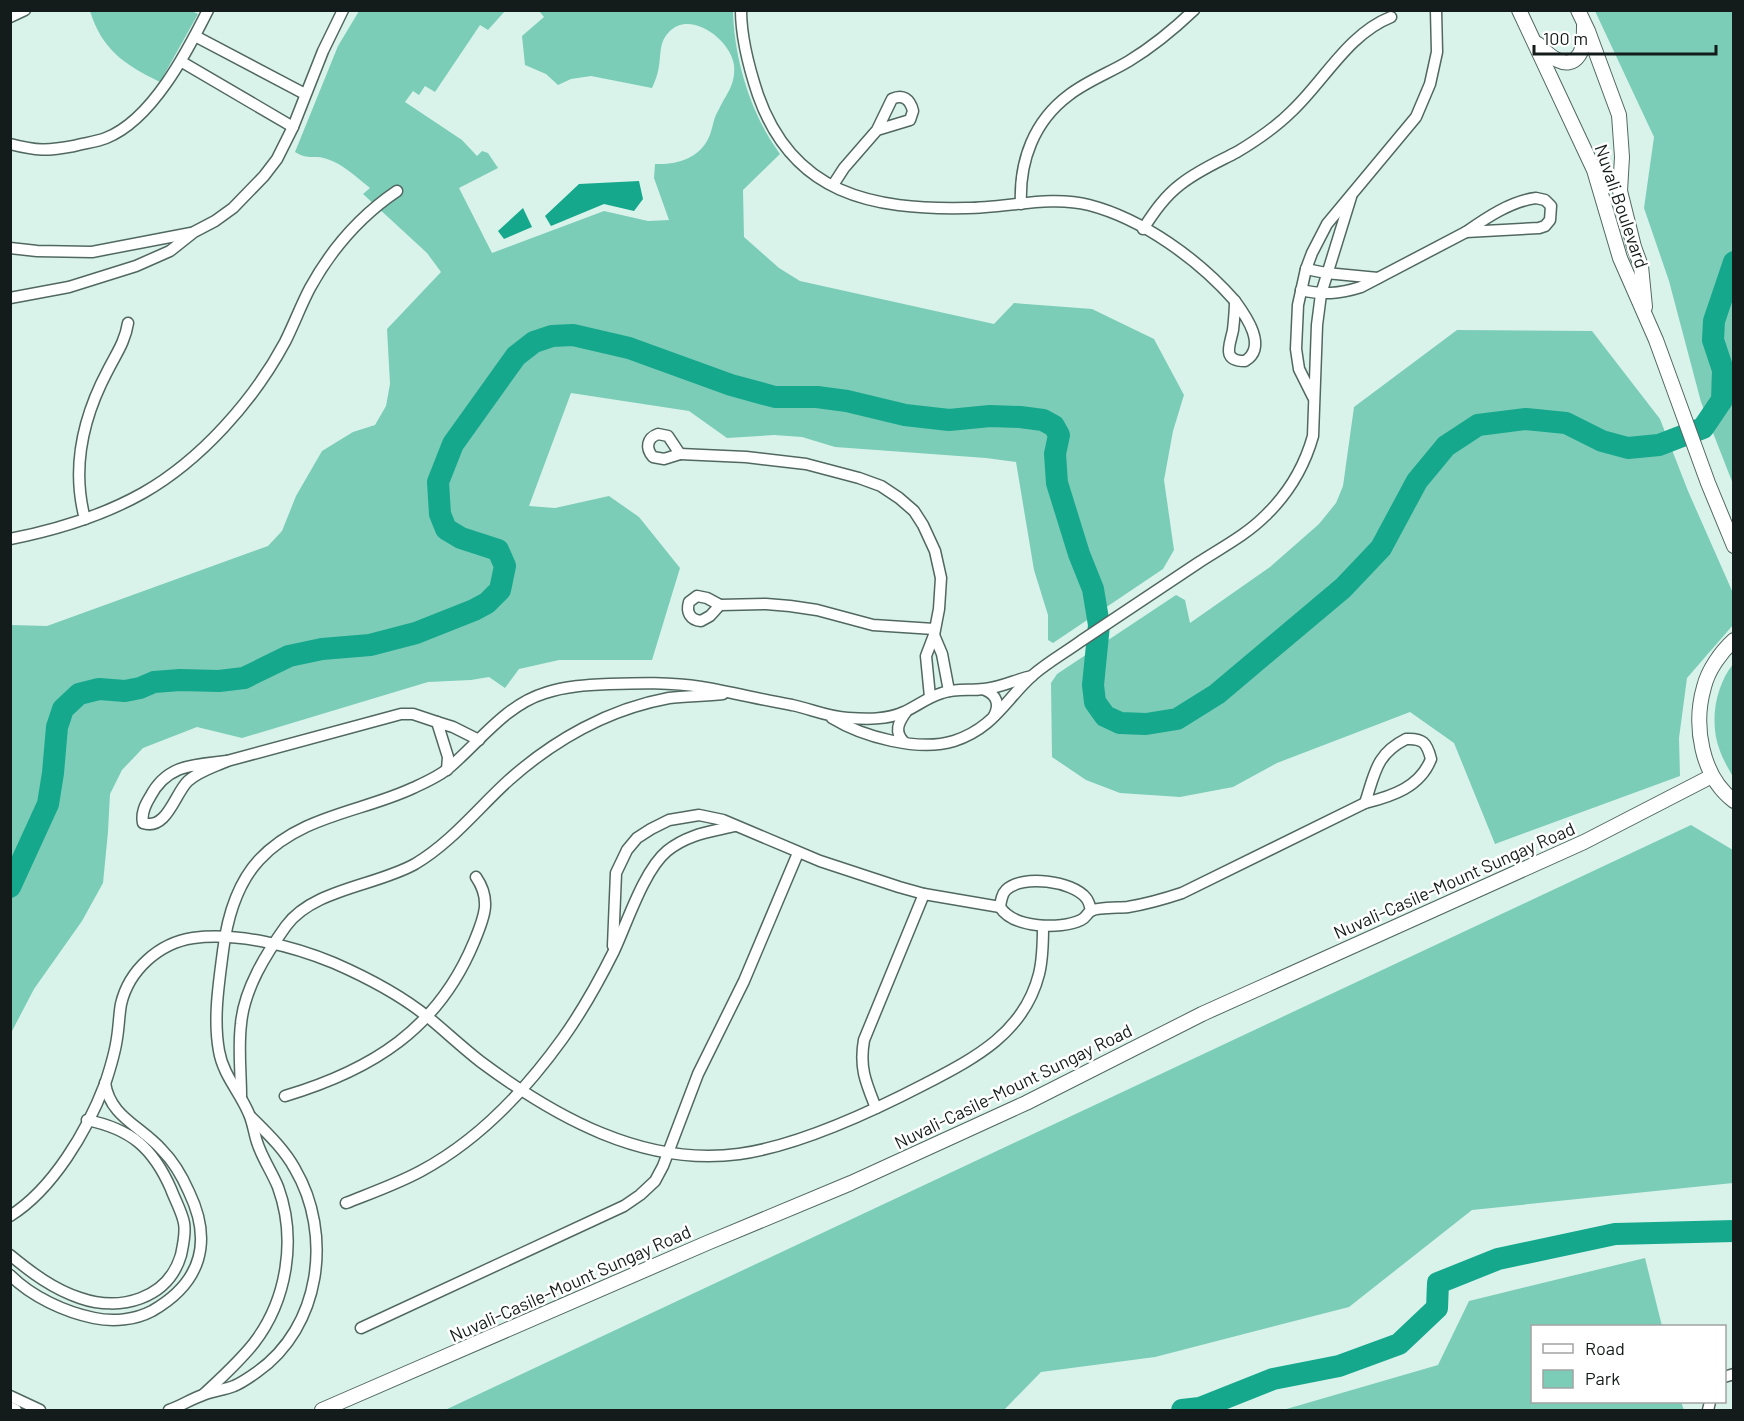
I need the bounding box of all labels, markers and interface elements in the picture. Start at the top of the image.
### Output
scale bar [1534,18,1716,56]
text: 100 m [1543,27,1588,49]
street label: Nuvali Boulevard [1590,141,1654,271]
street label: Nuvali-Casile-Mount Sungay Road [1330,817,1578,943]
street label: Nuvali-Casile-Mount Sungay Road [891,1019,1135,1153]
street label: Nuvali-Casile-Mount Sungay Road [446,1220,694,1346]
legend [1531,1325,1726,1403]
text: Road [1585,1337,1625,1359]
text: Park [1585,1367,1620,1389]

